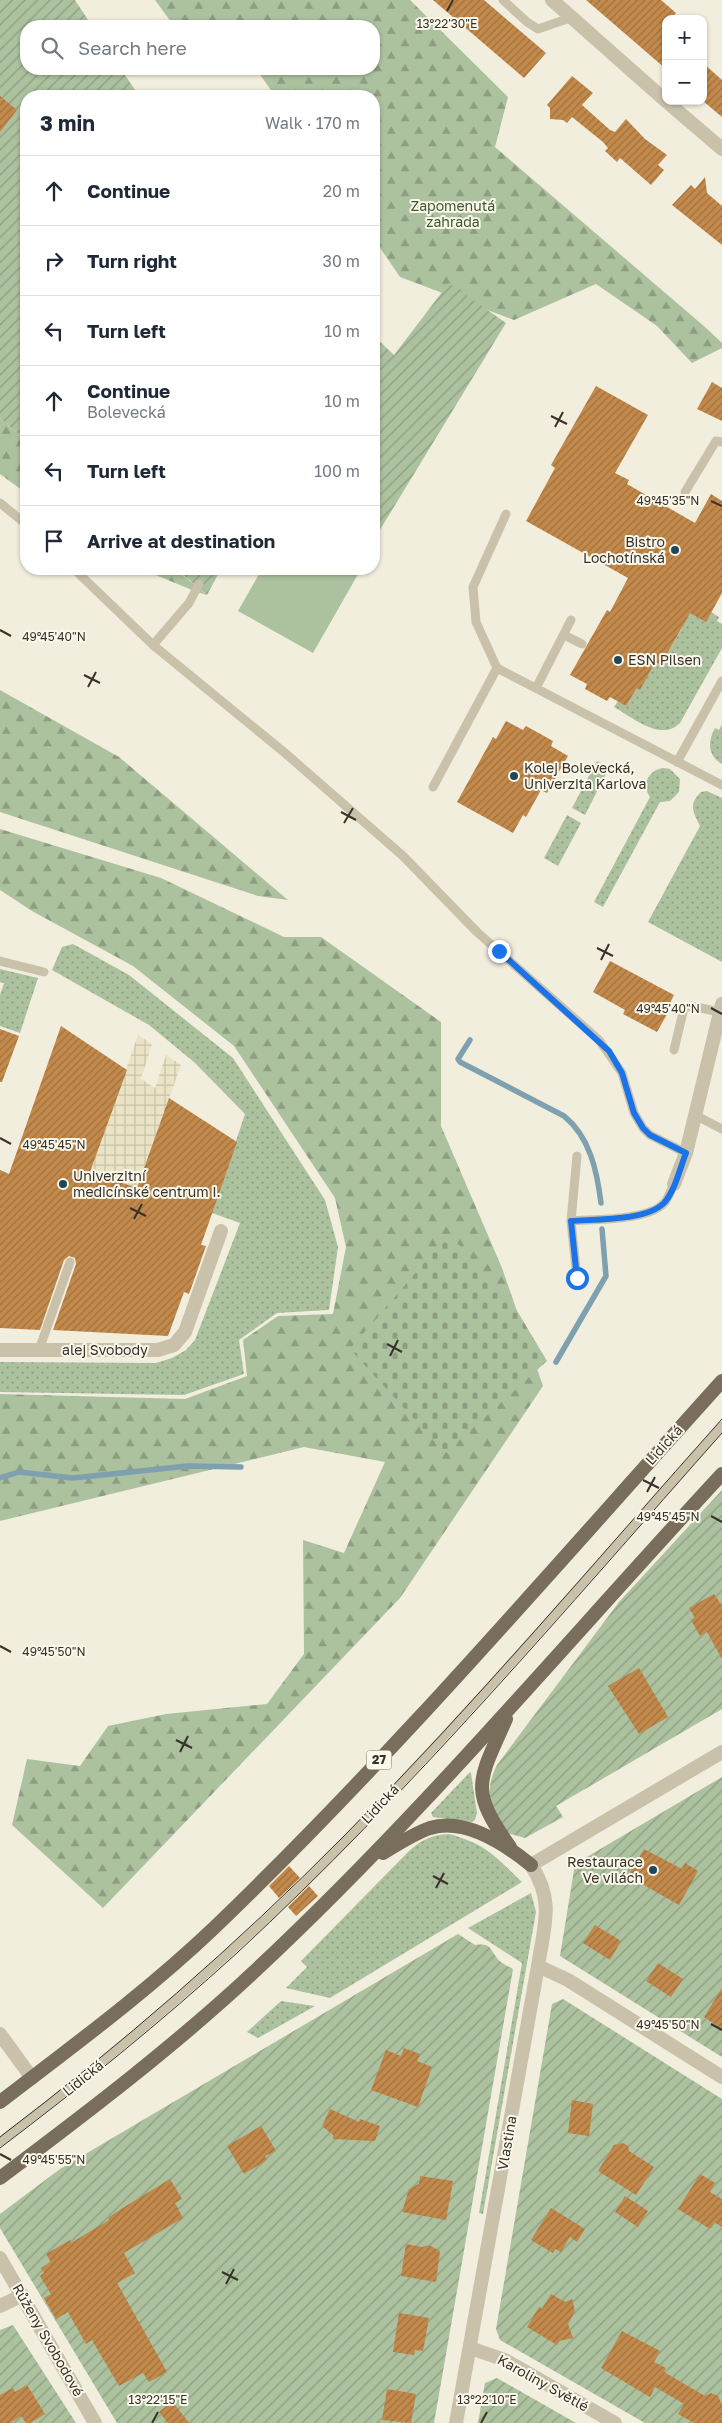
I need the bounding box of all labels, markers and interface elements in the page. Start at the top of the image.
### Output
map controls [662,15,707,105]
button: + [662,15,707,60]
text: 13°22'30"E [417,16,477,31]
search box [20,20,380,75]
icon: search [38,34,66,62]
text: Search here [78,36,187,59]
button: − [662,60,707,105]
text: 3 min [40,110,95,136]
text: Walk · 170 m [265,113,360,133]
icon: ahead [40,177,68,205]
text: Continue [87,179,170,202]
text: 20 m [323,181,360,201]
park label: Zapomenutá zahrada [411,197,495,230]
icon: right [40,247,68,275]
text: Turn right [87,249,177,272]
text: 30 m [323,251,360,271]
icon: left [40,317,68,345]
text: Turn left [87,319,166,342]
text: 10 m [324,321,360,341]
text: Continue [87,379,170,402]
icon: ahead [40,387,68,415]
text: 10 m [324,391,360,411]
text: Bolevecká [87,402,166,422]
icon: left [40,457,68,485]
text: Turn left [87,459,166,482]
text: 100 m [314,461,360,481]
text: 49°45'35"N [637,493,699,508]
icon: arrive [40,527,68,555]
text: Arrive at destination [87,529,275,552]
place label: Bistro Lochotínská [583,533,665,566]
marker: Bistro Lochotínská [669,544,681,556]
text: 49°45'40"N [22,629,86,644]
place label: ESN Pilsen [628,651,701,668]
marker: ESN Pilsen [612,654,624,666]
place label: Kolej Bolevecká, Univerzita Karlova [524,759,646,792]
marker: Kolej Bolevecká, Univerzita Karlova [508,770,520,782]
route end [488,940,511,963]
text: 49°45'40"N [636,1001,700,1016]
text: 49°45'45"N [22,1137,86,1152]
place label: Univerzitní medicínské centrum I. [73,1167,221,1200]
marker: Univerzitní medicínské centrum I. [57,1178,69,1190]
route start [566,1267,589,1290]
street label: alej Svobody [62,1341,148,1358]
street label: Lidická [641,1421,686,1468]
text: 49°45'45"N [636,1509,700,1524]
text: 49°45'50"N [22,1644,86,1659]
road number: 27 [366,1750,392,1770]
street label: Lidická [357,1781,402,1827]
place label: Restaurace Ve vilách [567,1853,643,1886]
marker: Restaurace Ve vilách [647,1864,659,1876]
text: 49°45'50"N [636,2017,700,2032]
street label: Lidická [59,2056,106,2099]
street label: Vlastina [493,2114,520,2172]
text: 49°45'55"N [23,2152,85,2167]
street label: Růženy Svobodové [9,2281,88,2399]
street label: Karoliny Světlé [495,2350,592,2415]
text: 13°22'15"E [129,2392,187,2407]
text: 13°22'10"E [457,2392,517,2407]

